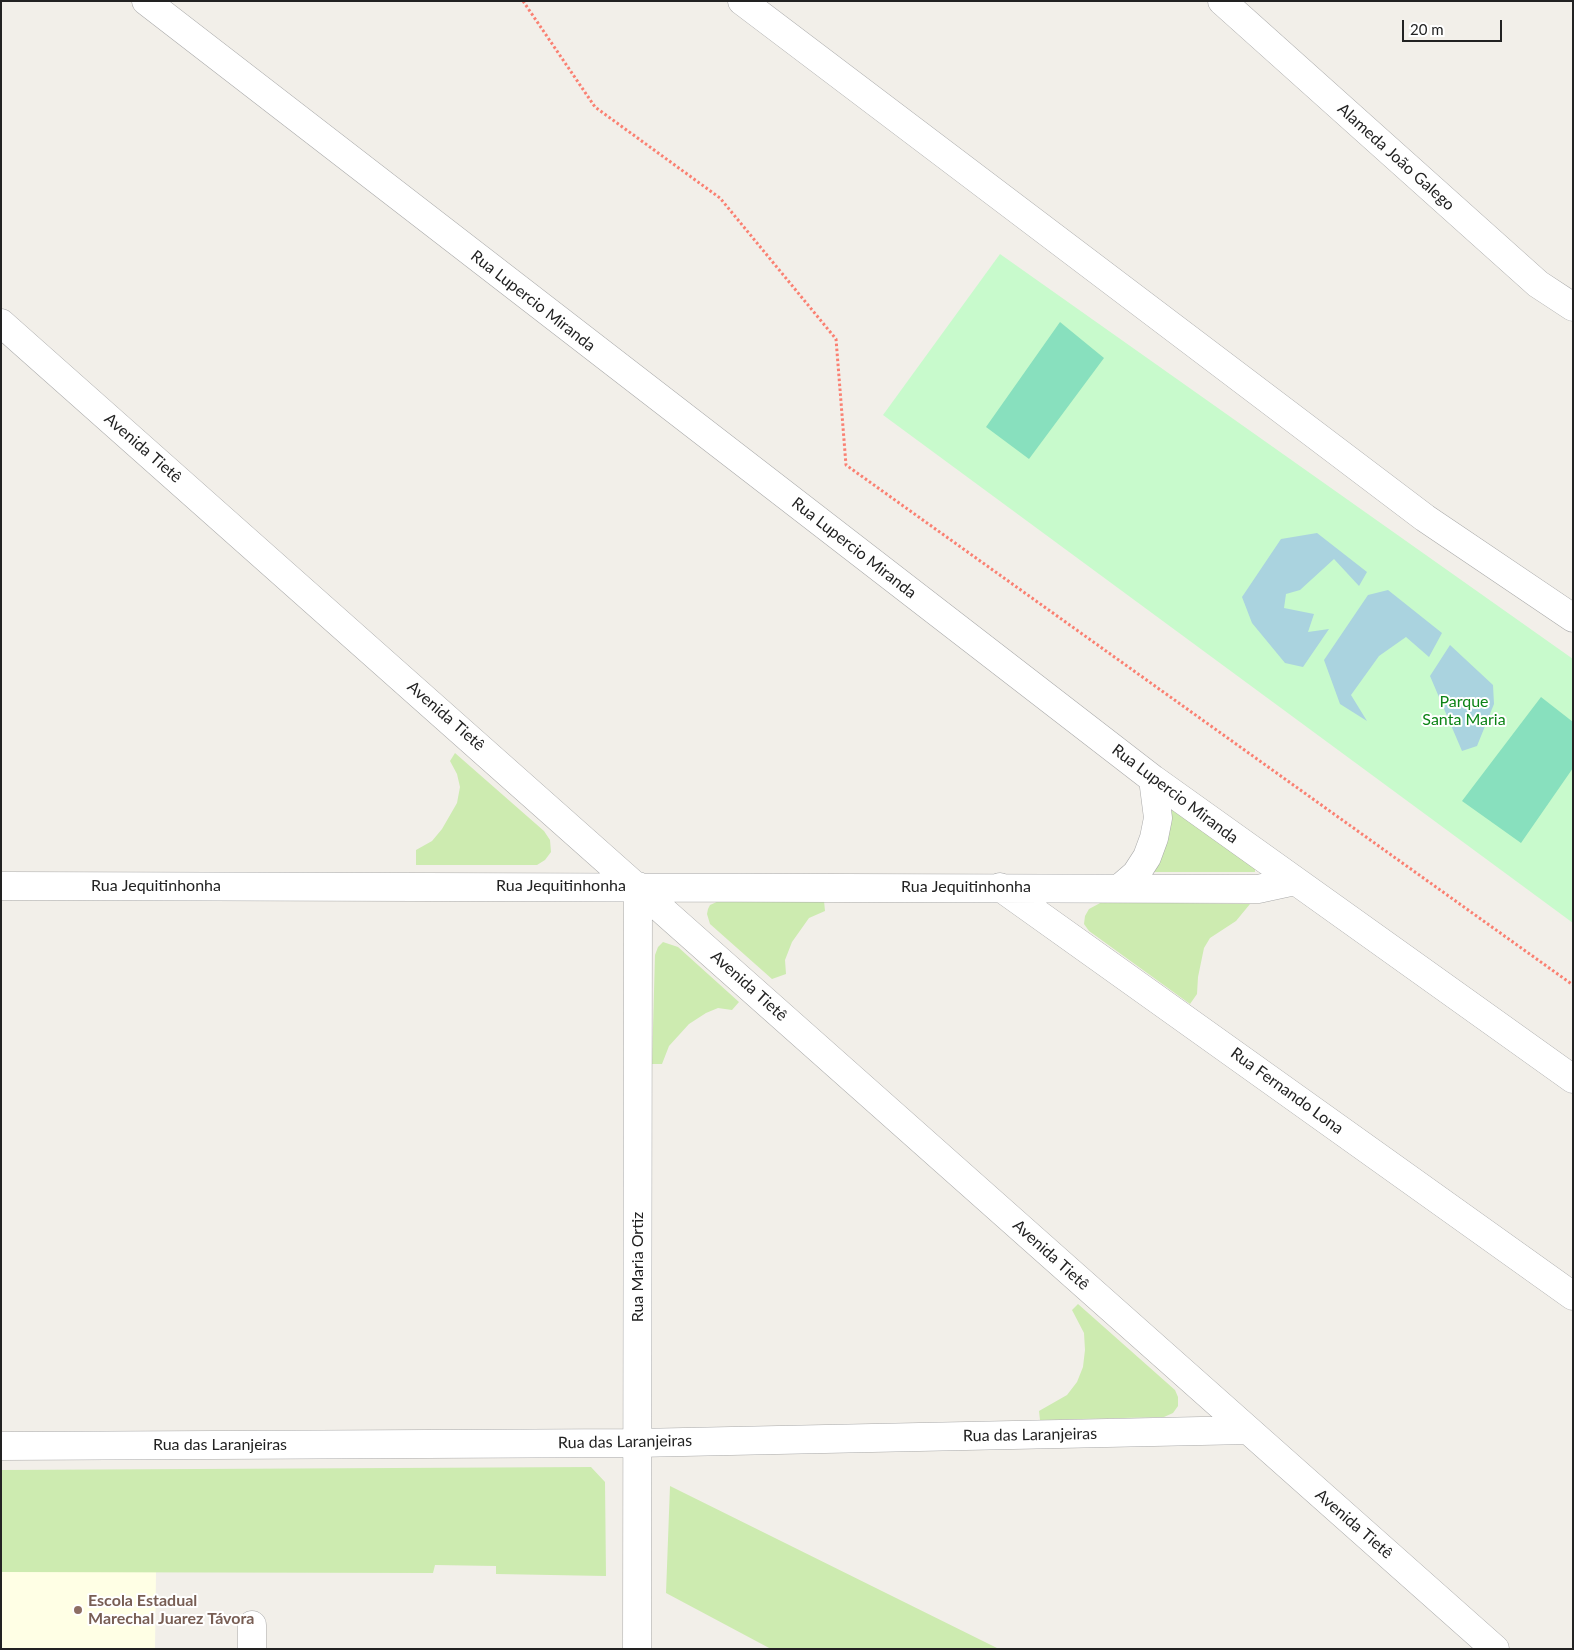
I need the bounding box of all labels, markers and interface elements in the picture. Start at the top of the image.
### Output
scale bar [1404,10,1504,42]
text: 20 m [1410,20,1444,38]
street label: Alameda João Galego [1334,99,1458,215]
street label: Rua Lupercio Miranda [467,246,599,356]
street label: Avenida Tietê [100,409,186,487]
street label: Rua Lupercio Miranda [788,493,920,603]
street label: Avenida Tietê [403,677,489,755]
park label: Parque Santa Maria [1422,692,1506,730]
street label: Rua Lupercio Miranda [1108,740,1242,848]
street label: Rua Jequitinhonha [91,876,221,896]
street label: Rua Jequitinhonha [496,876,626,896]
street label: Rua Jequitinhonha [901,877,1031,897]
street label: Avenida Tietê [707,947,791,1025]
street label: Rua Fernando Lona [1227,1044,1347,1138]
street label: Rua Maria Ortiz [628,1212,648,1322]
street label: Avenida Tietê [1009,1216,1093,1294]
street label: Rua das Laranjeiras [963,1424,1097,1446]
street label: Rua das Laranjeiras [558,1431,692,1453]
street label: Rua das Laranjeiras [153,1435,287,1455]
street label: Avenida Tietê [1311,1485,1397,1563]
place label: Escola Estadual Marechal Juarez Távora [88,1591,254,1629]
marker: Escola Estadual Marechal Juarez Távora [72,1604,84,1616]

